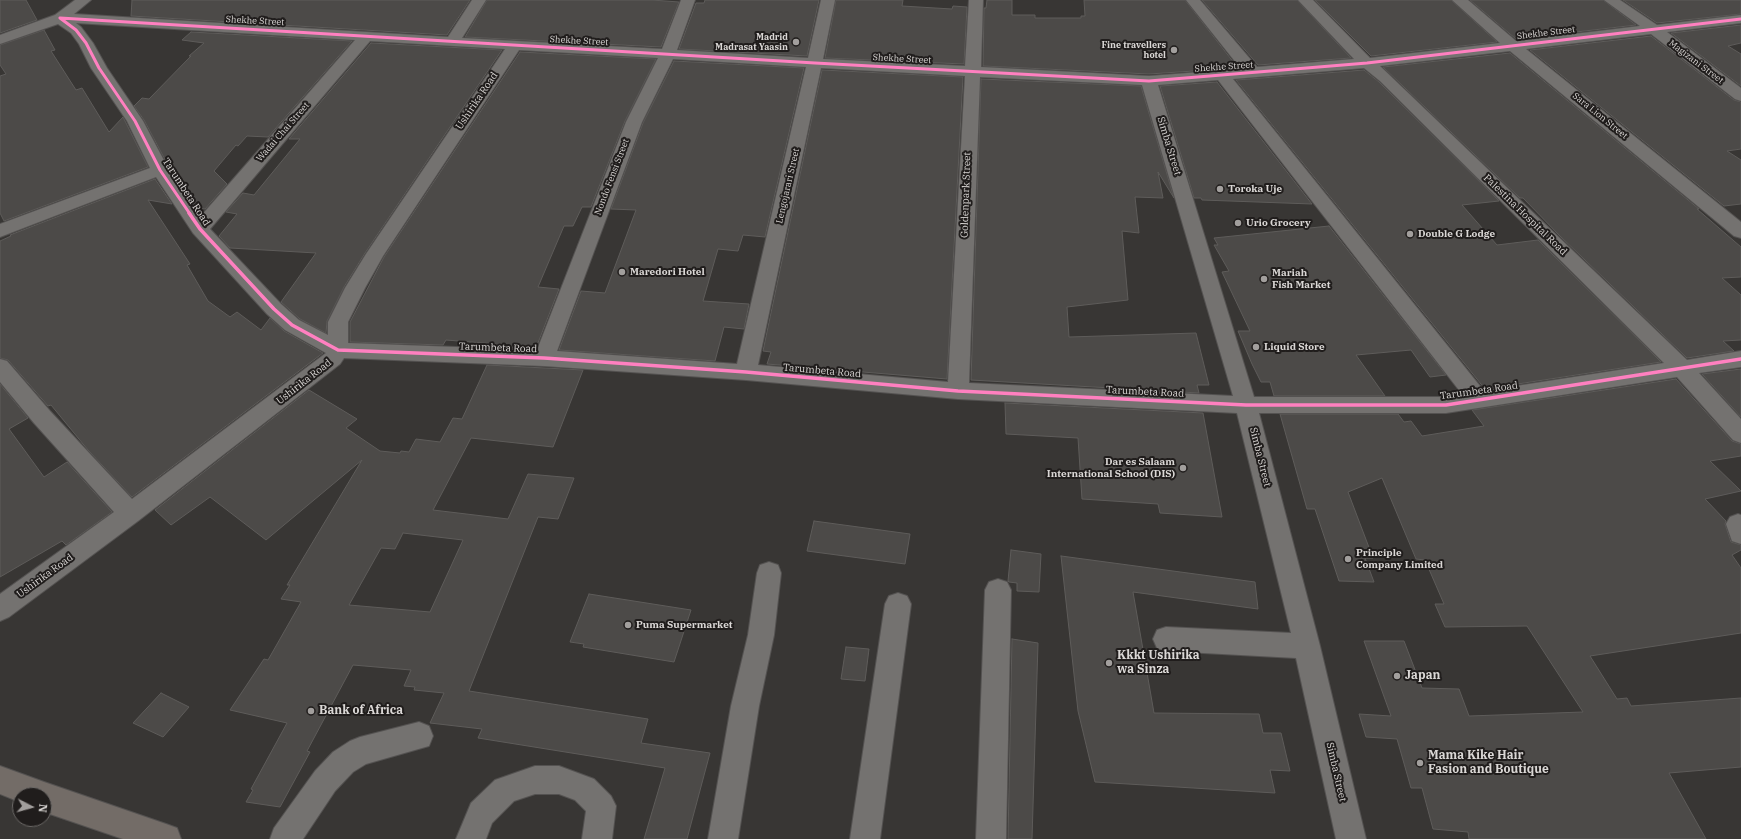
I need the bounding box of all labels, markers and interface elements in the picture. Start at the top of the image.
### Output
street label: Shekhe Street [225,14,285,28]
street label: Shekhe Street [1516,24,1576,42]
place label: Madrid Madrasat Yaasin [715,32,788,53]
street label: Shekhe Street [549,34,609,48]
marker: Madrid Madrasat Yaasin [791,37,801,47]
street label: Magizani Street [1666,38,1726,86]
place label: Fine travellers hotel [1102,40,1166,61]
marker: Fine travellers hotel [1169,45,1179,55]
street label: Shekhe Street [872,52,932,66]
street label: Shekhe Street [1194,60,1254,74]
street label: Ushirika Road [453,70,501,132]
street label: Sara Lion Street [1570,91,1630,141]
street label: Wadai Chai Street [254,100,312,164]
street label: Simba Street [1154,115,1184,177]
street label: Nondo Fensi Street [592,137,632,217]
street label: Lengojarari Street [774,147,802,225]
street label: Goldenpark Street [959,152,973,238]
street label: Tarumbeta Road [160,156,212,228]
street label: Palestina Hospital Road [1481,172,1569,258]
place label: Toroka Uje [1228,183,1282,195]
marker: Toroka Uje [1215,184,1225,194]
place label: Urio Grocery [1246,217,1311,229]
marker: Urio Grocery [1233,218,1243,228]
place label: Double G Lodge [1418,228,1495,240]
marker: Double G Lodge [1405,229,1415,239]
place label: Maredori Hotel [630,266,705,278]
marker: Maredori Hotel [617,267,627,277]
place label: Mariah Fish Market [1272,267,1330,290]
marker: Mariah Fish Market [1259,274,1269,284]
street label: Tarumbeta Road [459,341,537,355]
place label: Liquid Store [1264,341,1325,353]
marker: Liquid Store [1251,342,1261,352]
street label: Ushirika Road [274,357,334,407]
street label: Tarumbeta Road [782,362,862,380]
street label: Tarumbeta Road [1439,380,1519,402]
street label: Tarumbeta Road [1105,384,1185,400]
street label: Simba Street [1247,426,1273,488]
place label: Dar es Salaam International School (DIS) [1047,456,1175,480]
marker: Dar es Salaam International School (DIS) [1178,463,1188,473]
place label: Principle Company Limited [1356,547,1443,570]
street label: Ushirika Road [15,552,75,600]
marker: Principle Company Limited [1343,554,1353,564]
place label: Puma Supermarket [636,619,733,631]
marker: Puma Supermarket [623,620,633,630]
place label: Kkkt Ushirika wa Sinza [1117,649,1199,677]
marker: Kkkt Ushirika wa Sinza [1104,658,1114,668]
place label: Japan [1405,669,1440,683]
marker: Japan [1392,671,1402,681]
place label: Bank of Africa [319,704,403,718]
marker: Bank of Africa [306,706,316,716]
street label: Simba Street [1323,741,1349,803]
place label: Mama Kike Hair Fasion and Boutique [1428,749,1549,777]
marker: Mama Kike Hair Fasion and Boutique [1415,758,1425,768]
north arrow [12,787,52,827]
text: N [36,803,50,813]

